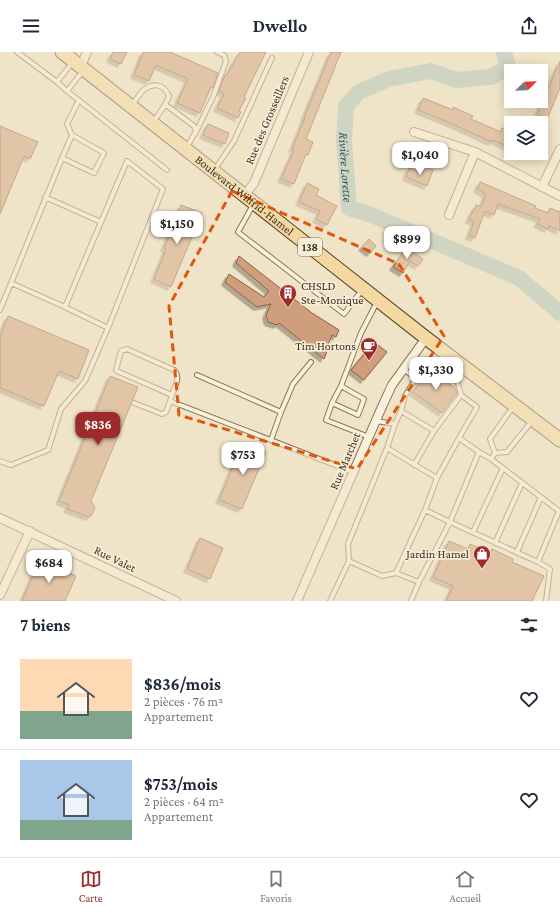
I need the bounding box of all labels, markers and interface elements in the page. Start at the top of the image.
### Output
icon: menu [20,15,42,37]
icon: share [518,15,540,37]
text: Dwello [253,16,307,36]
north arrow [504,64,548,108]
map controls [504,64,548,160]
street label: Rue des Grosseillers [242,73,292,166]
button: layers [504,116,548,160]
water label: Rivière Lorette [336,132,356,203]
pin: $1,040 [387,142,453,176]
text: $1,040 [401,147,439,162]
street label: Boulevard Wilfrid-Hamel [192,152,296,238]
pin: $1,150 [144,211,210,245]
text: $1,150 [160,216,194,231]
pin: $899 [383,226,431,260]
text: $899 [393,231,421,246]
road number: 138 [298,238,322,256]
place label: CHSLD Ste-Monique [301,279,364,307]
building icon: CHSLD Ste-Monique [278,283,298,308]
cafe icon: Tim Hortons [359,336,379,361]
place label: Tim Hortons [295,339,356,353]
pin: $1,330 [403,357,469,391]
text: $1,330 [418,362,454,377]
pin: $836 [74,412,122,446]
text: $836 [84,417,112,432]
street label: Rue Marchet [327,429,364,492]
pin: $753 [219,442,267,476]
text: $753 [230,447,256,462]
street label: Rue Valet [92,543,139,576]
shop icon: Jardin Hamel [472,544,492,569]
place label: Jardin Hamel [405,547,469,561]
pin: $684 [25,550,73,584]
text: $684 [35,555,63,570]
icon: filters [518,614,540,636]
text: 7 biens [20,616,70,635]
icon: home [52,675,100,723]
text: $836/mois [144,675,221,694]
icon: heart [518,688,540,710]
text: 2 pièces · 76 m² [144,694,223,709]
text: Appartement [144,709,213,724]
text: $753/mois [144,775,218,794]
icon: home [52,776,100,824]
icon: heart [518,789,540,811]
text: 2 pièces · 64 m² [144,794,224,809]
text: Appartement [144,809,213,824]
tab: Carte [79,868,103,904]
tab: Favoris [260,868,292,904]
tab: Accueil [449,868,481,904]

